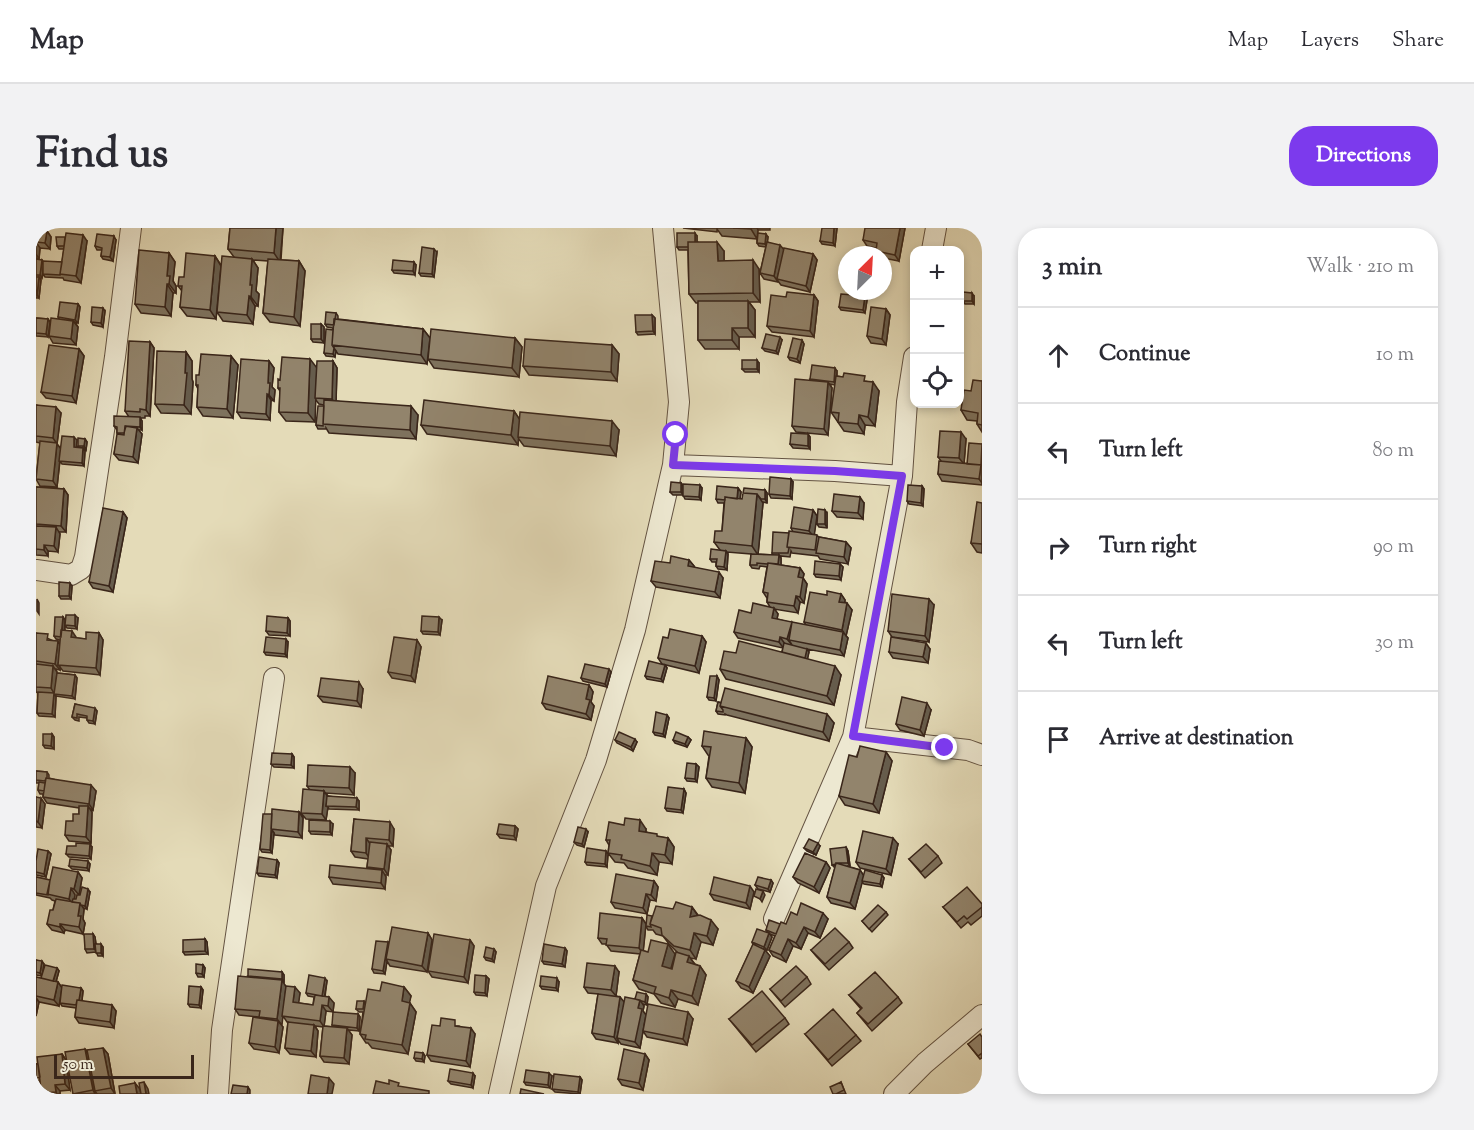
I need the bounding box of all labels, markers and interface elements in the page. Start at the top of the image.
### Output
text: Map [30,21,84,61]
text: Map [1228,26,1268,56]
text: Layers [1301,26,1359,56]
text: Share [1392,26,1444,56]
text: Find us [36,126,168,186]
button: Directions [1289,126,1438,186]
north arrow [838,246,892,300]
map controls [910,246,964,408]
button: + [910,246,964,300]
text: 3 min [1042,249,1102,286]
text: Walk · 210 m [1306,253,1414,282]
button: − [910,300,964,354]
icon: ahead [1042,339,1075,372]
text: Continue [1099,339,1190,371]
text: 10 m [1376,341,1414,370]
button: locate [910,354,964,408]
route start [662,421,688,447]
icon: left [1042,435,1075,468]
text: Turn left [1099,435,1182,467]
text: 80 m [1373,437,1414,466]
icon: right [1042,531,1075,564]
text: Turn right [1099,531,1196,563]
text: 90 m [1373,533,1414,562]
icon: left [1042,627,1075,660]
text: Turn left [1099,627,1182,659]
text: 30 m [1375,629,1414,658]
icon: arrive [1042,723,1075,756]
text: Arrive at destination [1099,723,1294,755]
route end [931,734,957,760]
scale bar [54,1052,194,1080]
text: 50 m [63,1054,94,1077]

